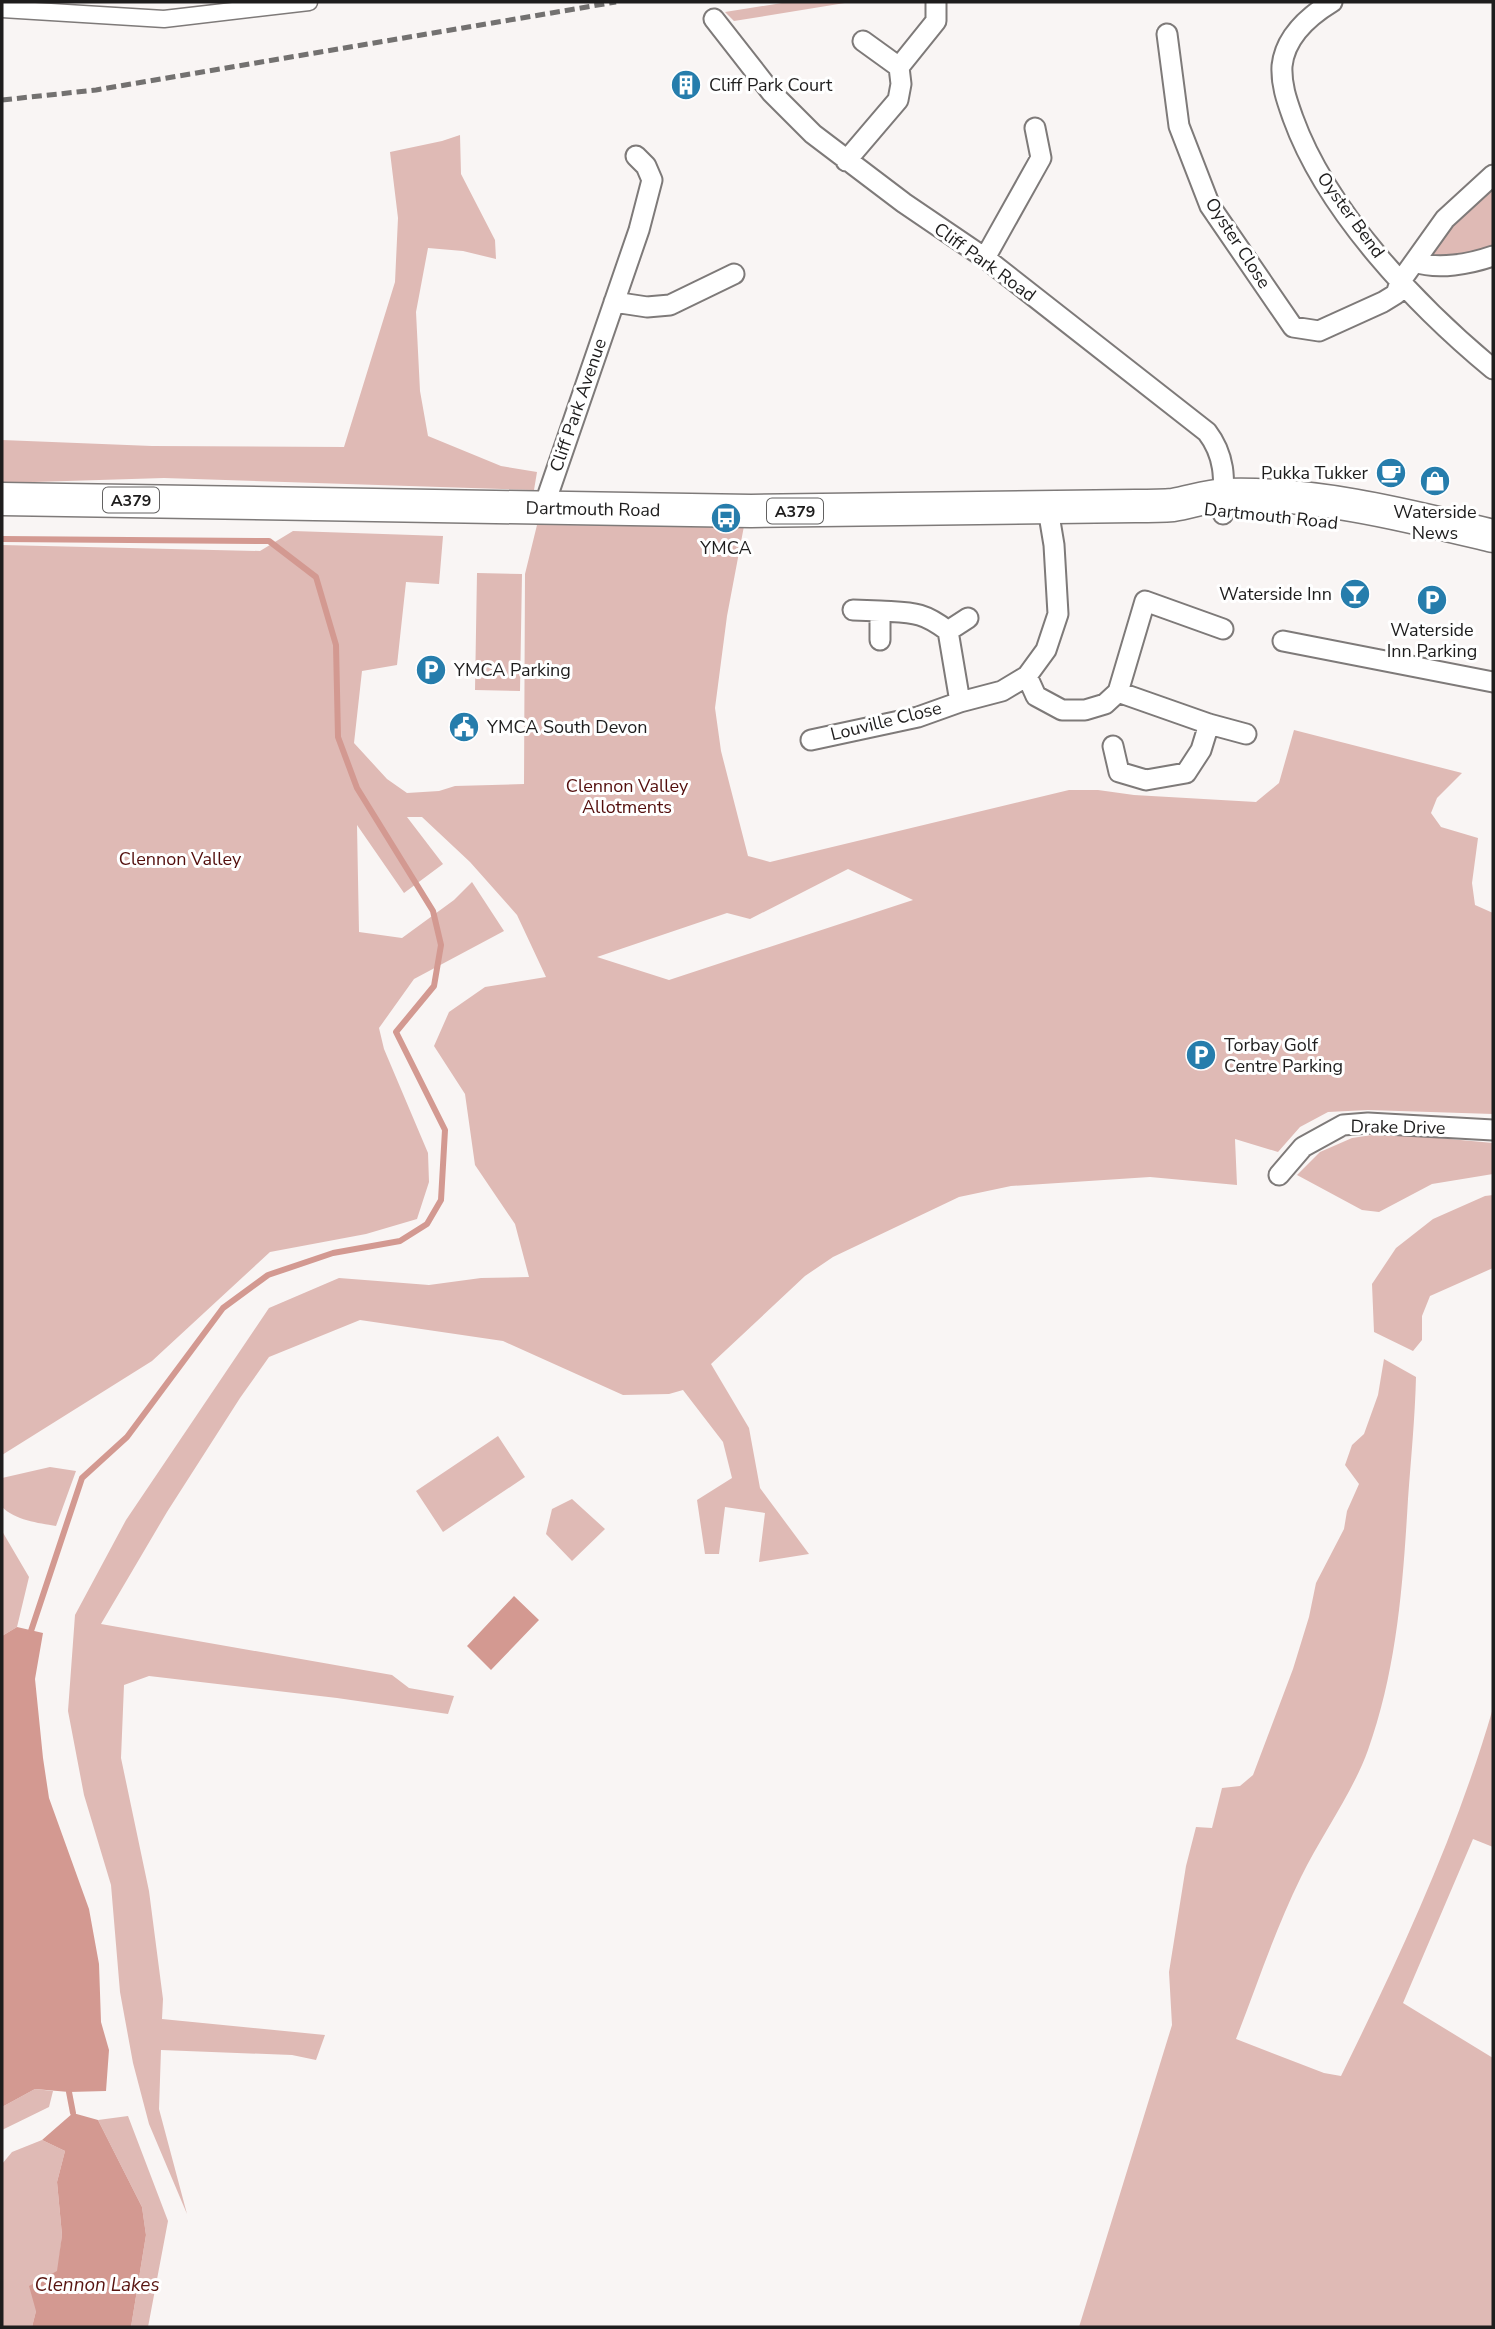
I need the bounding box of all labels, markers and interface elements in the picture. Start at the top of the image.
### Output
building icon: Cliff Park Court [669,68,703,102]
place label: Cliff Park Court [709,73,833,97]
street label: Oyster Bend [1312,167,1390,263]
street label: Oyster Close [1200,193,1276,293]
street label: Cliff Park Road [929,217,1041,307]
street label: Cliff Park Avenue [544,335,612,475]
cafe icon: Pukka Tukker [1374,456,1408,490]
place label: Pukka Tukker [1261,461,1369,485]
shop icon: Waterside News [1418,464,1452,498]
road number: A379 [103,488,159,512]
street label: Dartmouth Road [525,496,661,522]
street label: Dartmouth Road [1203,497,1339,535]
road number: A379 [767,498,823,524]
place label: Waterside News [1393,500,1477,545]
bus stop icon: YMCA [709,501,743,535]
place label: YMCA [699,536,752,560]
bar icon: Waterside Inn [1338,577,1372,611]
place label: Waterside Inn [1219,582,1332,606]
parking icon: Waterside Inn Parking [1415,583,1449,617]
place label: Waterside Inn Parking [1387,618,1477,663]
parking icon: YMCA Parking [414,653,448,687]
place label: YMCA Parking [453,658,571,682]
street label: Louville Close [828,696,944,746]
public building icon: YMCA South Devon [447,710,481,744]
place label: YMCA South Devon [486,715,647,739]
park label: Clennon Valley Allotments [566,774,689,819]
park label: Clennon Valley [119,847,242,871]
place label: Torbay Golf Centre Parking [1224,1033,1343,1078]
parking icon: Torbay Golf Centre Parking [1184,1038,1218,1072]
street label: Drake Drive [1350,1114,1446,1140]
water label: Clennon Lakes [34,2272,160,2298]

